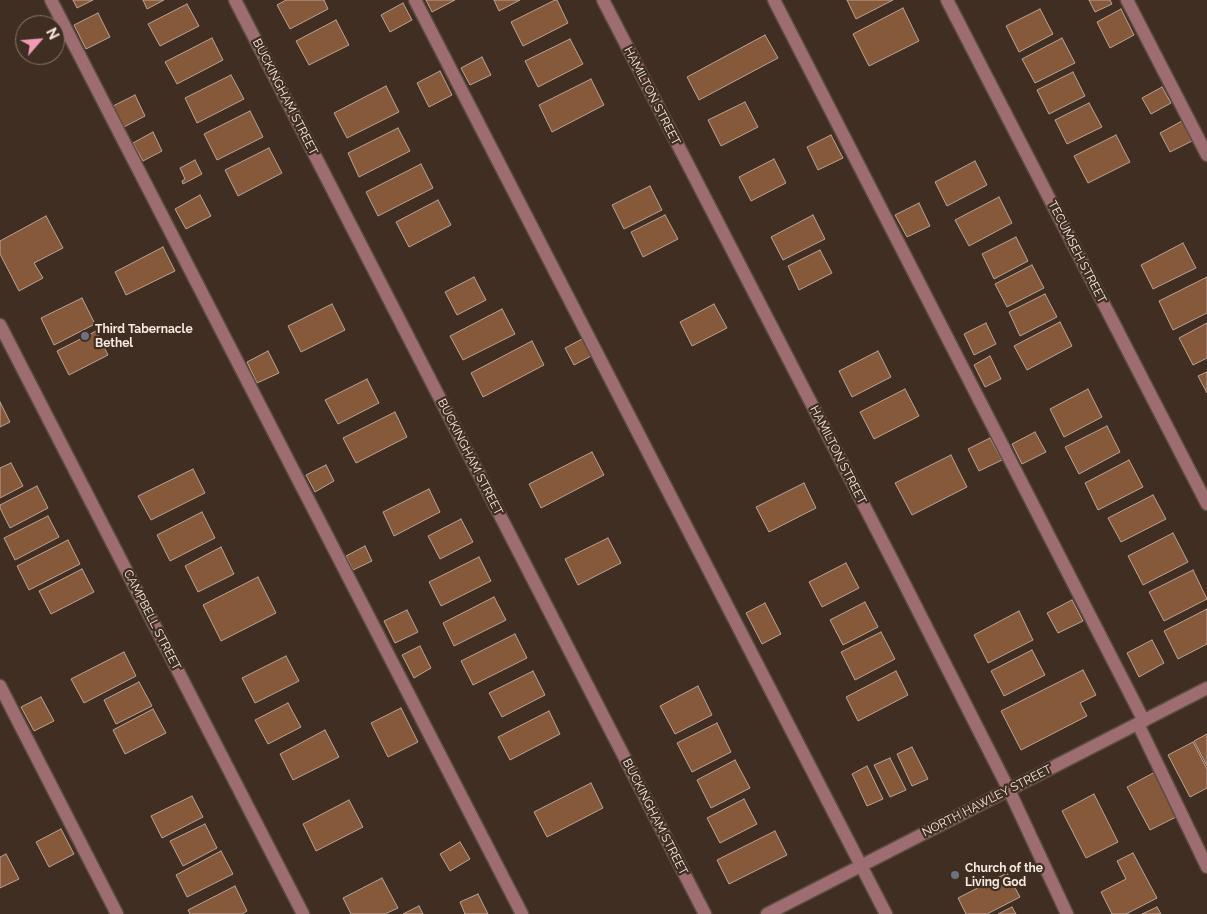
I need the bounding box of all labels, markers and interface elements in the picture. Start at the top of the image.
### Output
north arrow [15,15,65,65]
text: N [43,25,62,42]
street label: BUCKINGHAM STREET [249,36,321,158]
street label: HAMILTON STREET [621,44,683,148]
street label: TECUMSEH STREET [1045,198,1109,306]
place label: Third Tabernacle Bethel [95,322,193,350]
marker: Third Tabernacle Bethel [79,330,91,342]
street label: BUCKINGHAM STREET [434,396,506,518]
street label: HAMILTON STREET [807,403,869,507]
street label: CAMPBELL STREET [120,567,184,673]
street label: BUCKINGHAM STREET [619,756,691,878]
street label: NORTH HAWLEY STREET [920,762,1054,840]
place label: Church of the Living God [965,861,1043,889]
marker: Church of the Living God [949,869,961,881]

